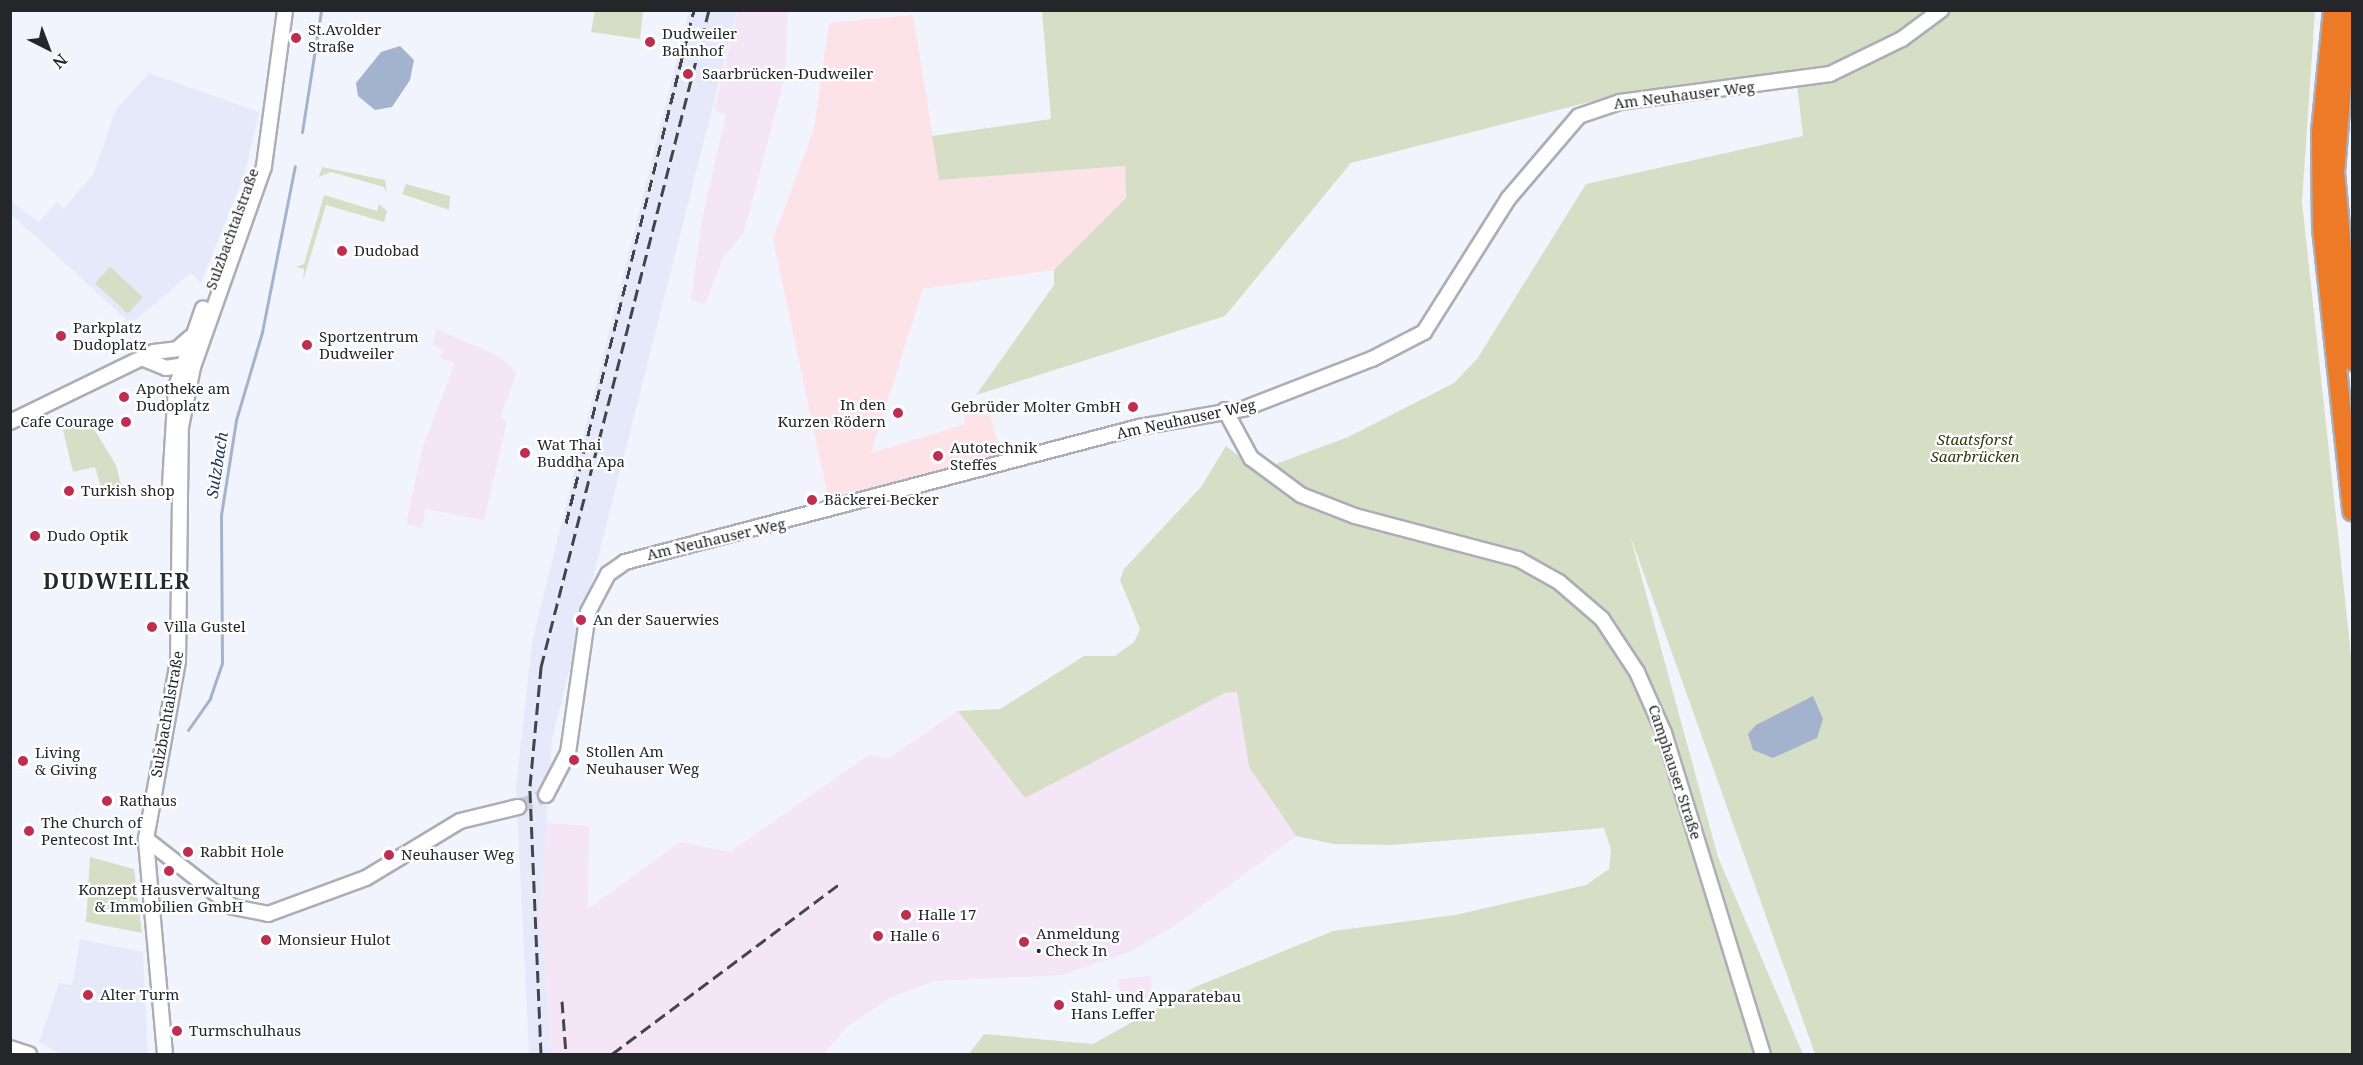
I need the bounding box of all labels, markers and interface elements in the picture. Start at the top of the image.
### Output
north arrow [18,18,78,78]
place label: St.Avolder Straße [308,20,381,55]
place label: Dudweiler Bahnhof [662,24,737,59]
marker: St.Avolder Straße [289,31,303,45]
marker: Dudweiler Bahnhof [643,35,657,49]
text: N [48,49,72,74]
marker: Saarbrücken-Dudweiler [679,65,697,83]
place label: Saarbrücken-Dudweiler [702,65,873,83]
street label: Am Neuhauser Weg [1613,77,1755,113]
street label: Sulzbachtalstraße [202,166,262,292]
place label: Dudobad [354,242,419,260]
marker: Dudobad [335,244,349,258]
place label: Parkplatz Dudoplatz [73,318,147,353]
place label: Sportzentrum Dudweiler [319,327,419,362]
marker: Parkplatz Dudoplatz [54,329,68,343]
marker: Sportzentrum Dudweiler [300,338,314,352]
place label: Apotheke am Dudoplatz [136,379,230,414]
marker: Apotheke am Dudoplatz [117,390,131,404]
place label: In den Kurzen Rödern [777,395,886,430]
street label: Am Neuhauser Weg [1115,395,1257,443]
place label: Gebrüder Molter GmbH [951,398,1121,416]
marker: Gebrüder Molter GmbH [1126,400,1140,414]
marker: In den Kurzen Rödern [891,406,905,420]
place label: Cafe Courage [20,413,114,431]
marker: Cafe Courage [119,415,133,429]
water label: Sulzbach [202,430,232,500]
park label: Staatsforst Saarbrücken [1931,430,2019,465]
place label: Wat Thai Buddha Apa [537,435,625,470]
place label: Autotechnik Steffes [950,438,1037,473]
marker: Wat Thai Buddha Apa [518,446,532,460]
marker: Autotechnik Steffes [931,449,945,463]
place label: Turkish shop [81,482,175,500]
marker: Turkish shop [62,484,76,498]
place label: Bäckerei Becker [824,491,939,509]
marker: Bäckerei Becker [805,493,819,507]
street label: Am Neuhauser Weg [645,514,787,564]
place label: Dudo Optik [47,527,128,545]
marker: Dudo Optik [28,529,42,543]
district label: DUDWEILER [43,568,191,594]
place label: An der Sauerwies [593,611,719,629]
marker: An der Sauerwies [574,613,588,627]
place label: Villa Gustel [164,618,246,636]
marker: Villa Gustel [145,620,159,634]
street label: Sulzbachtalstraße [147,649,187,779]
street label: Camphauser Straße [1645,702,1705,842]
place label: Stollen Am Neuhauser Weg [586,742,699,777]
place label: Living & Giving [35,743,97,778]
marker: Stollen Am Neuhauser Weg [567,753,581,767]
marker: Living & Giving [16,754,30,768]
place label: Rathaus [119,792,177,810]
marker: Rathaus [100,794,114,808]
place label: The Church of Pentecost Int. [41,813,142,848]
marker: The Church of Pentecost Int. [22,824,36,838]
place label: Rabbit Hole [200,843,284,861]
marker: Rabbit Hole [181,845,195,859]
place label: Neuhauser Weg [401,846,514,864]
marker: Neuhauser Weg [382,848,396,862]
marker: Konzept Hausverwaltung & Immobilien GmbH [162,864,176,878]
place label: Konzept Hausverwaltung & Immobilien GmbH [78,880,260,915]
place label: Halle 17 [918,906,976,924]
marker: Halle 17 [899,908,913,922]
place label: Anmeldung • Check In [1036,924,1120,959]
place label: Halle 6 [890,927,940,945]
marker: Halle 6 [871,929,885,943]
place label: Monsieur Hulot [278,931,390,949]
marker: Monsieur Hulot [259,933,273,947]
marker: Anmeldung • Check In [1017,935,1031,949]
place label: Alter Turm [100,986,179,1004]
place label: Stahl- und Apparatebau Hans Leffer [1071,987,1241,1022]
marker: Alter Turm [81,988,95,1002]
marker: Stahl- und Apparatebau Hans Leffer [1052,998,1066,1012]
place label: Turmschulhaus [189,1022,301,1040]
marker: Turmschulhaus [170,1024,184,1038]

